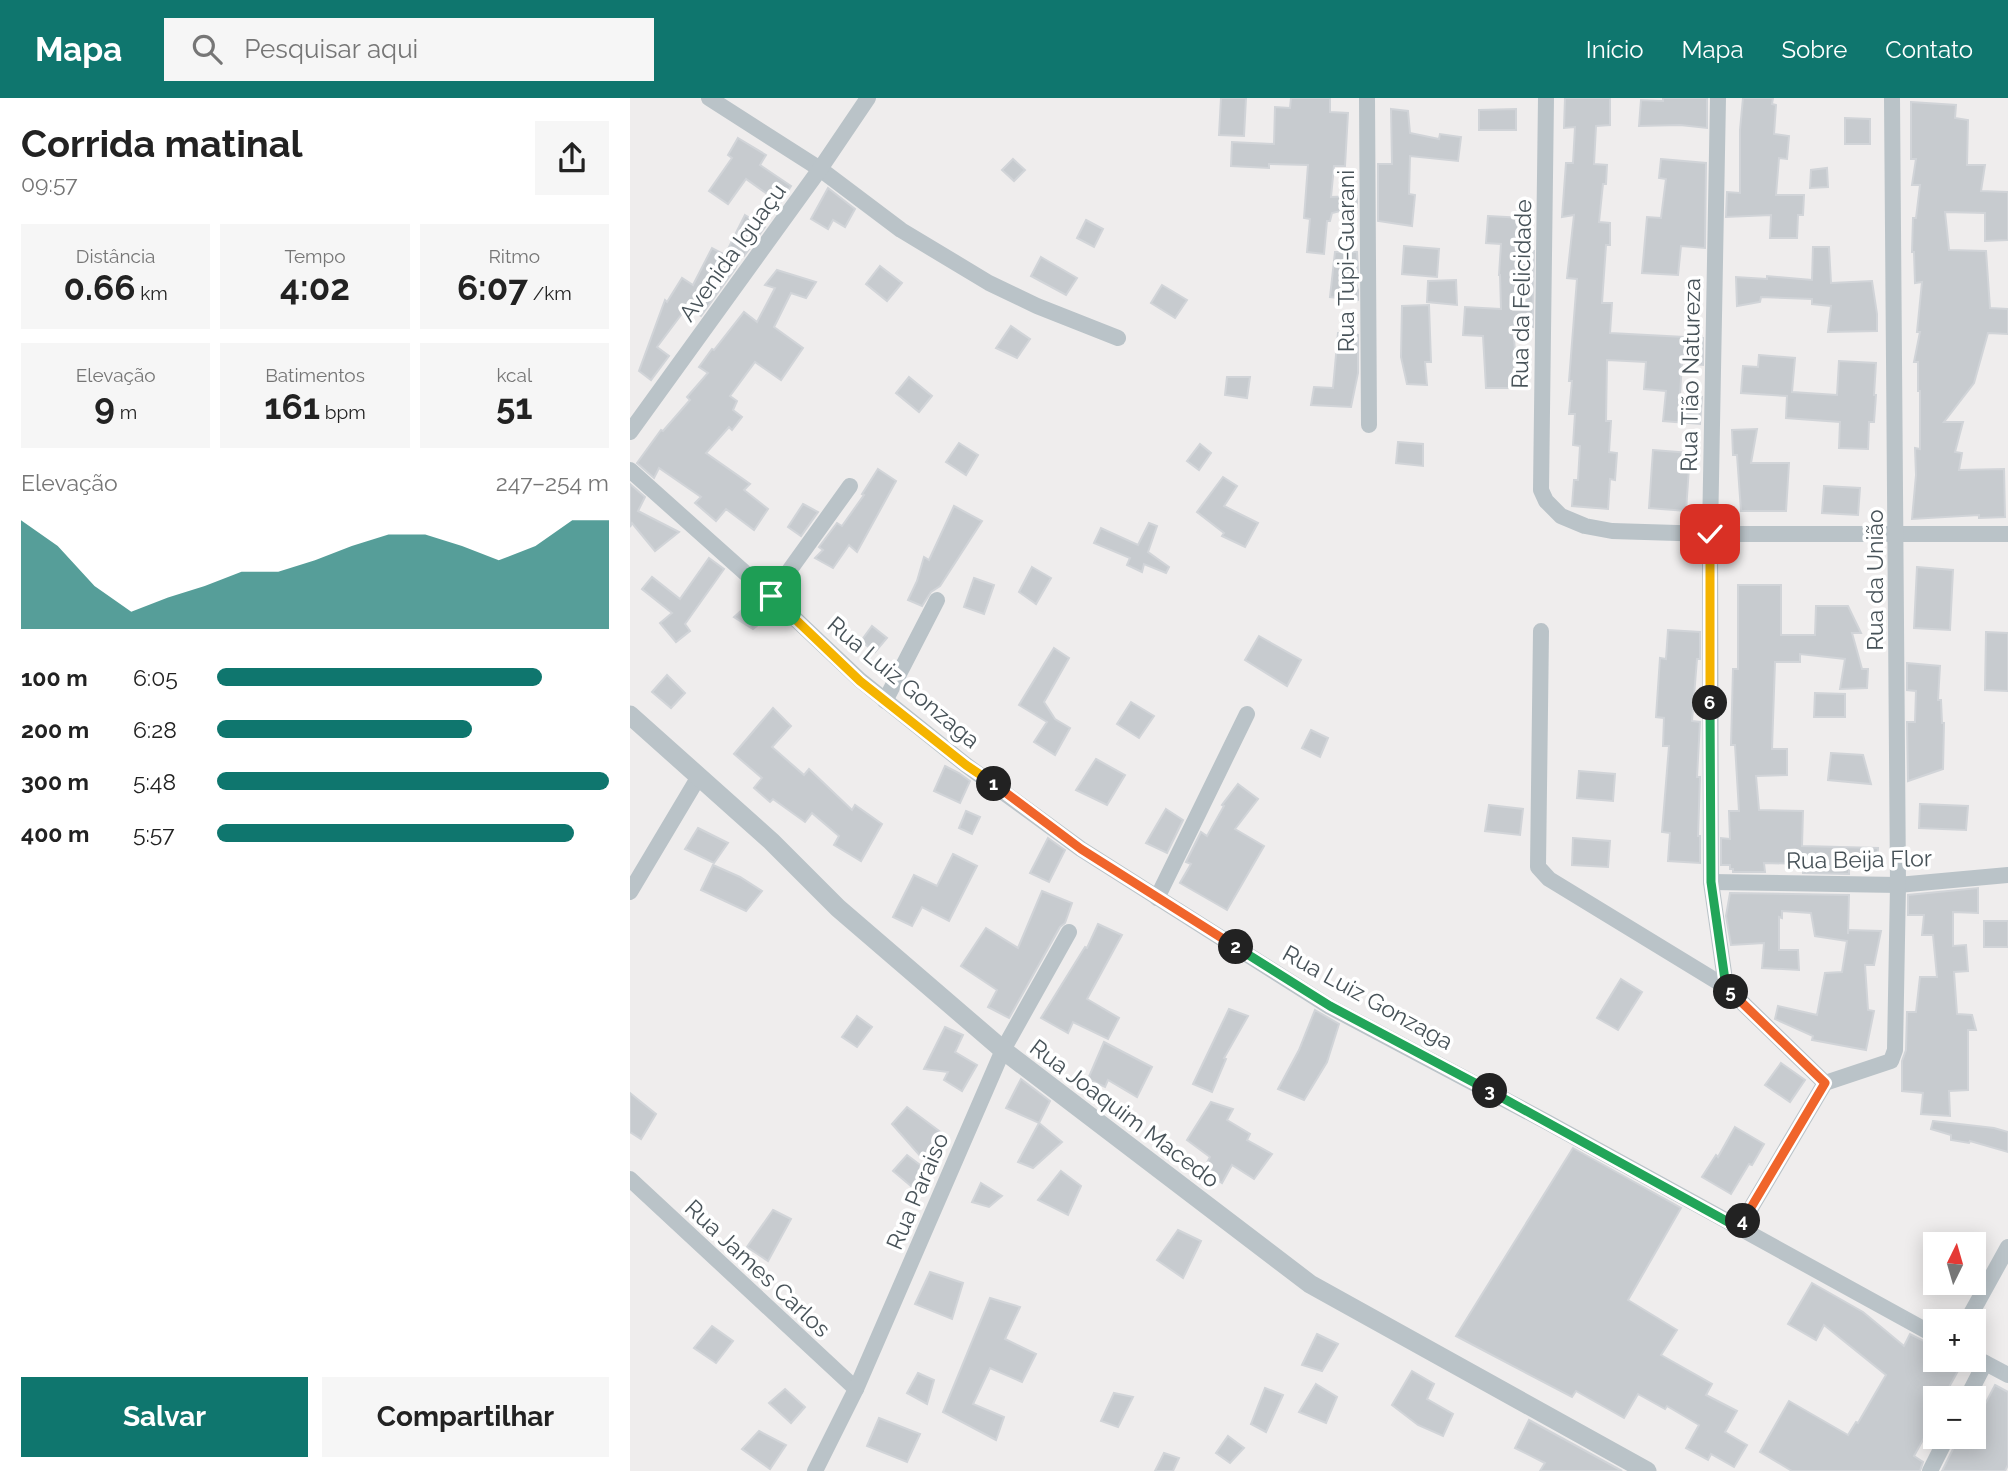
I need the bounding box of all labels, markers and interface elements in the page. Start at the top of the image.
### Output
search box [164,18,654,81]
text: Mapa [35,30,122,69]
icon: search [188,30,226,68]
text: Pesquisar aqui [244,34,418,64]
text: Início [1586,35,1644,64]
text: Mapa [1682,35,1743,64]
text: Sobre [1781,35,1847,64]
text: Contato [1885,35,1973,64]
text: Corrida matinal [21,121,303,166]
button: share [535,121,609,195]
text: 09:57 [21,170,78,197]
street label: Rua Tupi-Guarani [1332,170,1359,352]
street label: Avenida Iguaçu [673,178,791,326]
street label: Rua da Felicidade [1506,199,1536,389]
text: Distância [76,245,155,267]
text: Tempo [284,245,346,267]
text: Ritmo [489,245,540,267]
text: 0.66 [64,267,135,308]
text: 4:02 [280,267,350,308]
text: 6:07 [457,267,528,308]
street label: Rua Tião Natureza [1675,278,1705,472]
text: km [135,282,168,304]
text: /km [528,282,572,304]
text: Elevação [76,364,156,386]
text: Batimentos [265,364,365,386]
text: kcal [497,364,532,386]
text: 9 [94,386,115,427]
text: 161 [264,386,320,427]
text: 51 [496,386,533,427]
text: m [115,401,137,423]
text: bpm [320,401,366,423]
text: Elevação [21,469,118,496]
text: 247–254 m [496,469,609,496]
pin [1680,504,1740,564]
street label: Rua da União [1861,509,1888,651]
icon: check [1691,515,1729,553]
pin [741,566,801,626]
icon: arrive [752,577,790,615]
street label: Rua Luiz Gonzaga [822,610,986,754]
text: 100 m [21,664,88,691]
text: 6:05 [133,664,178,691]
pin: 6 [1692,686,1728,720]
text: 6 [1704,691,1715,713]
text: 200 m [21,716,89,743]
text: 6:28 [133,716,177,743]
pin: 1 [976,766,1012,802]
text: 300 m [21,768,89,795]
text: 5:48 [133,768,176,795]
text: 1 [989,772,998,794]
text: 400 m [21,820,89,847]
text: 5:57 [133,820,175,847]
street label: Rua Beija Flor [1786,844,1932,874]
pin: 2 [1218,930,1254,964]
text: 2 [1230,935,1241,957]
street label: Rua Luiz Gonzaga [1278,939,1458,1055]
pin: 5 [1714,974,1748,1010]
text: 5 [1725,980,1736,1002]
street label: Rua Joaquim Macedo [1025,1033,1225,1193]
pin: 3 [1472,1074,1508,1108]
text: 3 [1484,1079,1495,1101]
street label: Rua Paraiso [880,1129,954,1253]
street label: Rua James Carlos [680,1194,836,1342]
pin: 4 [1726,1204,1760,1238]
text: 4 [1737,1209,1748,1231]
north arrow [1923,1232,1986,1295]
map controls [1923,1232,1986,1449]
button: + [1923,1309,1986,1372]
button: Salvar [21,1377,308,1457]
button: Compartilhar [322,1377,609,1457]
button: − [1923,1386,1986,1449]

